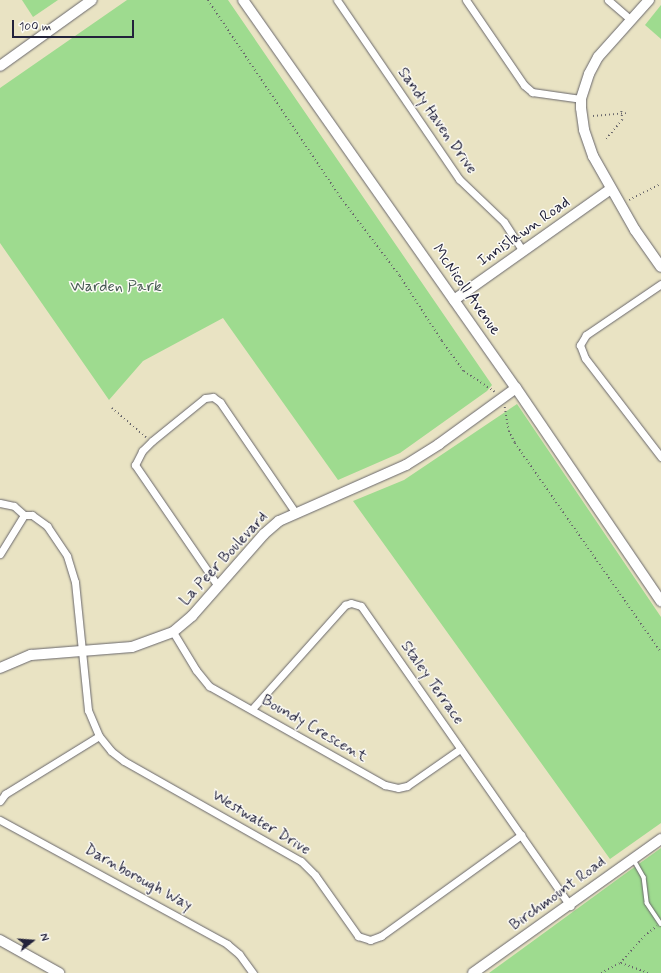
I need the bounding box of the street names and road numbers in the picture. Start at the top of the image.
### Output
street label: Sandy Haven Drive [391,61,483,181]
street label: Innislawn Road [474,193,574,271]
street label: McNicoll Avenue [427,240,505,340]
street label: La Peer Boulevard [176,509,272,609]
street label: Staley Terrace [397,638,467,728]
street label: Boundy Crescent [260,692,368,766]
street label: Westwater Drive [208,786,314,860]
street label: Darnborough Way [80,840,196,916]
street label: Birchmount Road [506,853,610,935]

